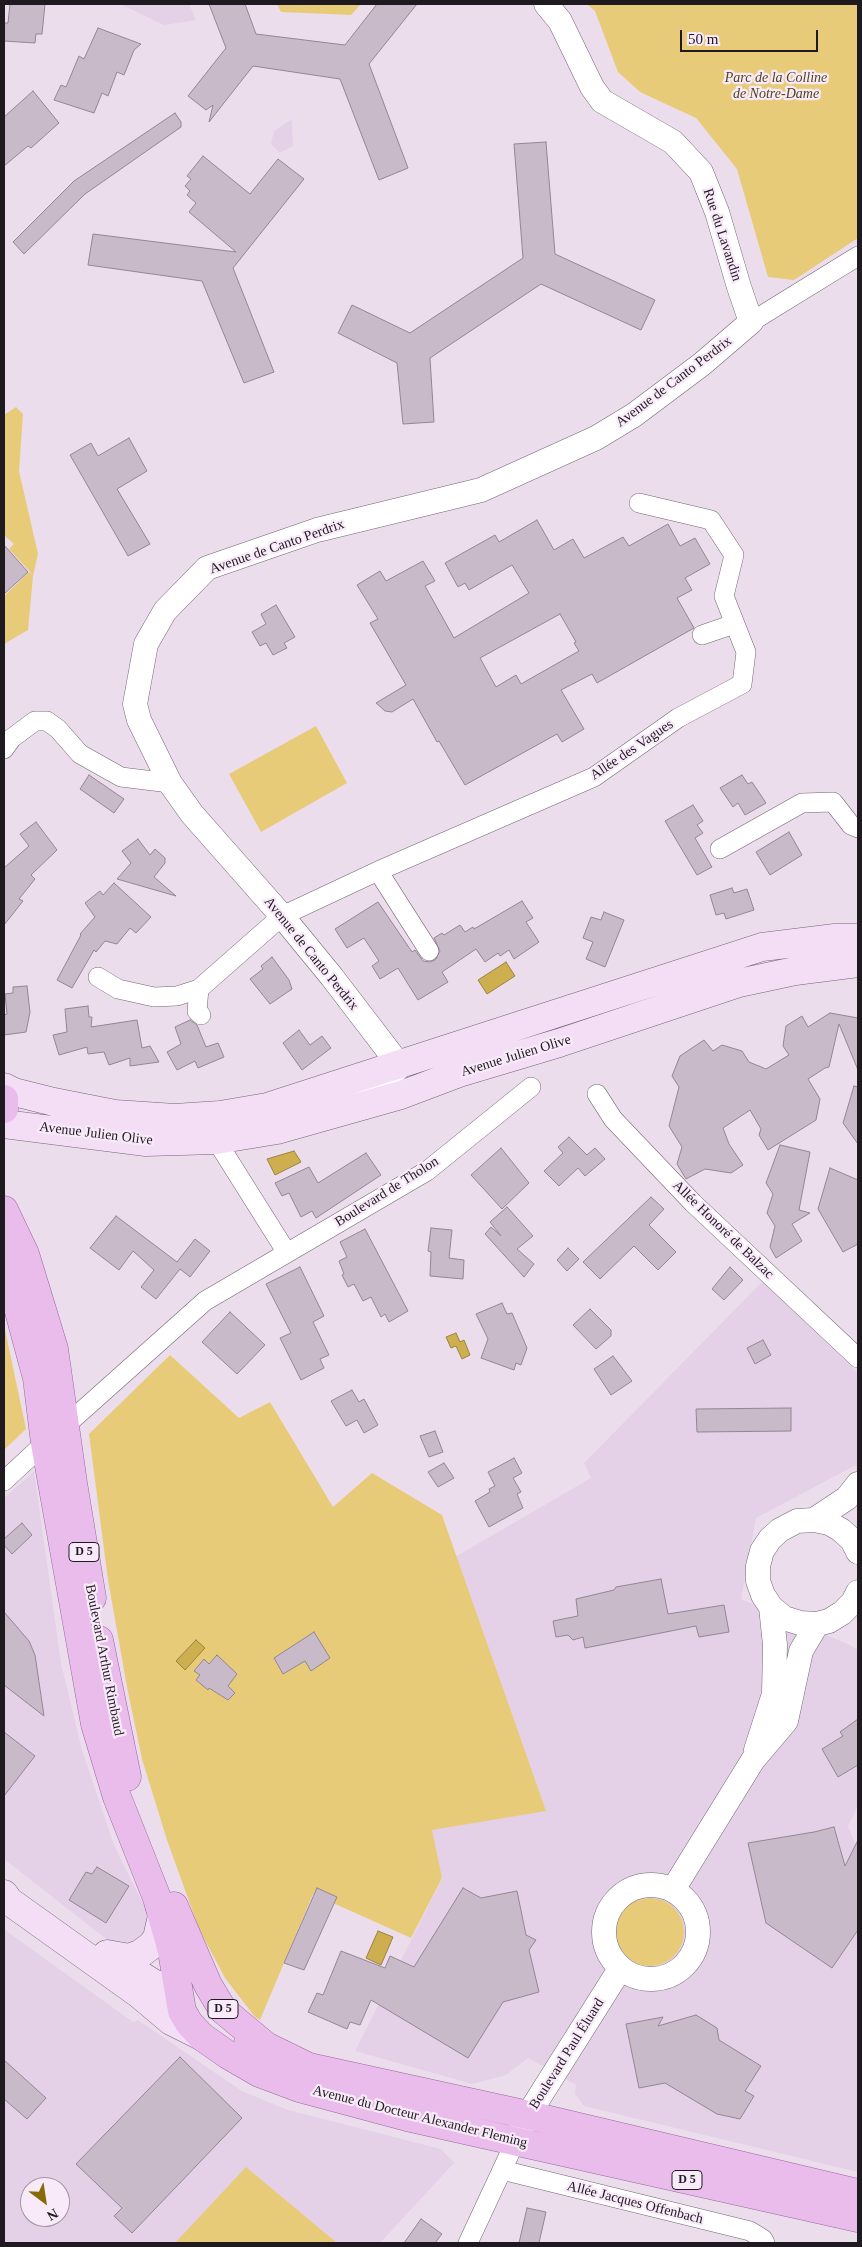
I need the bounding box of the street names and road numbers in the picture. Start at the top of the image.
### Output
street label: Rue du Lavandin [699,187,745,283]
street label: Avenue de Canto Perdrix [613,333,735,431]
street label: Avenue de Canto Perdrix [208,516,346,578]
street label: Allée des Vagues [587,716,677,784]
street label: Avenue de Canto Perdrix [260,894,362,1014]
street label: Avenue Julien Olive [459,1031,573,1081]
street label: Avenue Julien Olive [38,1119,154,1149]
street label: Boulevard de Tholon [332,1153,442,1231]
street label: Allée Honoré de Balzac [669,1177,777,1283]
road number: D 5 [69,1542,99,1561]
street label: Boulevard Arthur Rimbaud [81,1583,127,1737]
street label: Boulevard Paul Éluard [526,1995,608,2113]
road number: D 5 [208,2000,238,2018]
street label: Avenue du Docteur Alexander Fleming [311,2082,529,2152]
road number: D 5 [672,2170,702,2190]
street label: Allée Jacques Offenbach [565,2178,705,2228]

